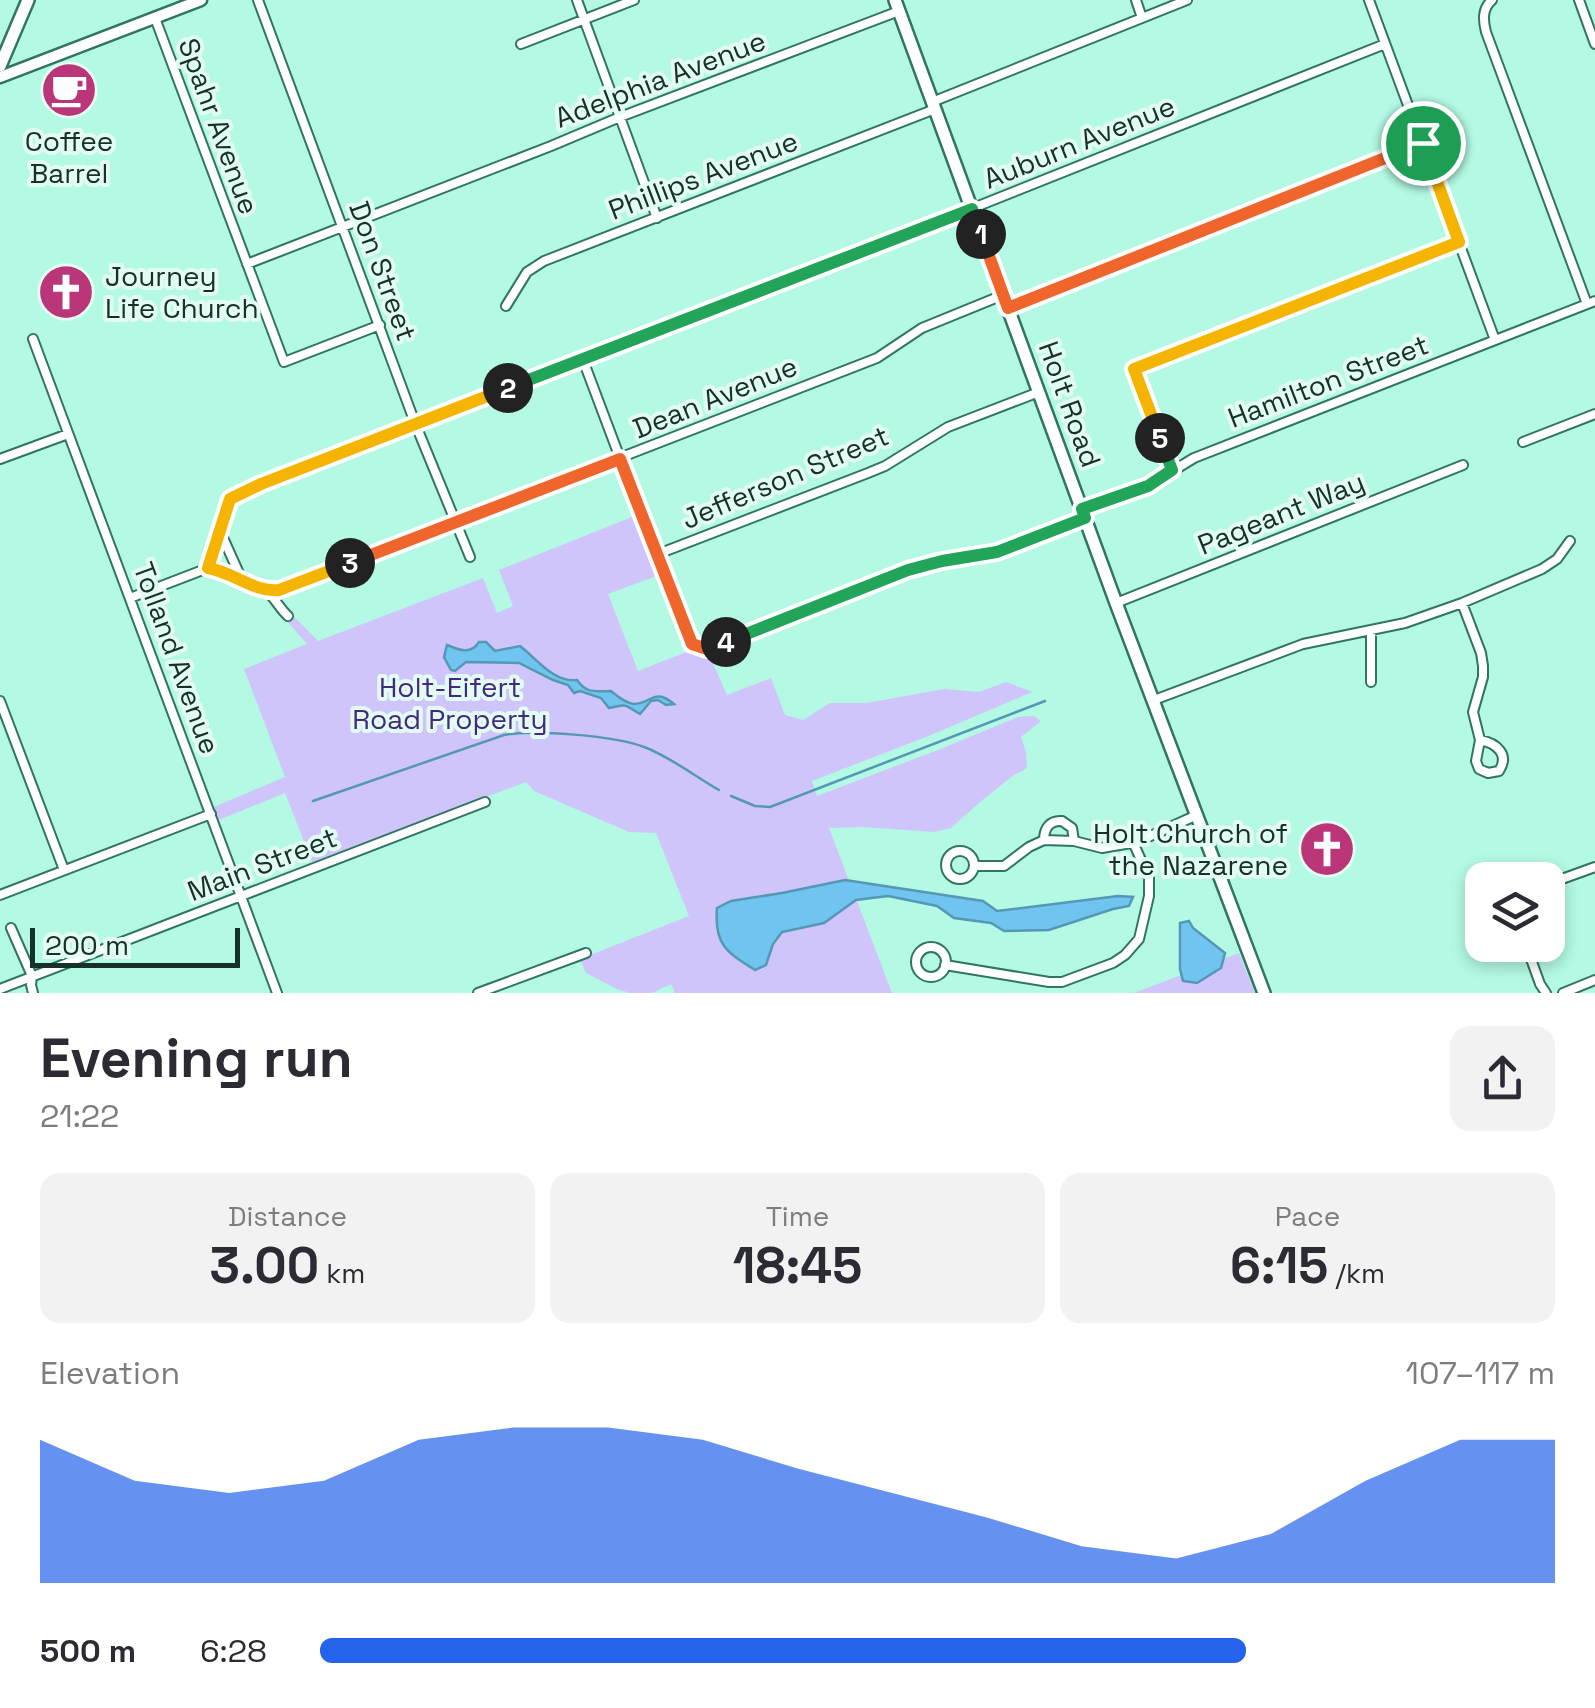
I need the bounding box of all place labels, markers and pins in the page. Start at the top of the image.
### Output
cafe icon: Coffee Barrel [39,60,99,120]
pin [1381,101,1466,186]
place label: Coffee Barrel [25,123,113,191]
pin: 1 [956,209,1006,259]
place label: Journey Life Church [105,258,259,326]
church icon: Journey Life Church [36,262,96,322]
pin: 2 [483,363,533,413]
pin: 5 [1135,413,1185,463]
pin: 3 [325,538,375,588]
pin: 4 [701,617,751,667]
place label: Holt Church of the Nazarene [1093,815,1288,883]
church icon: Holt Church of the Nazarene [1297,819,1357,879]

